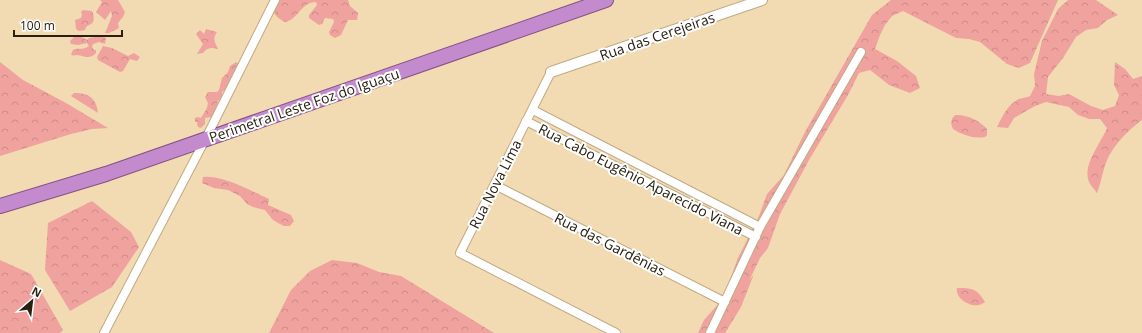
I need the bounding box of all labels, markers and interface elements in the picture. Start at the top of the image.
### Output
street label: Rua das Cerejeiras [597,7,717,65]
scale bar [14,12,122,38]
text: 100 m [20,17,55,34]
street label: Perimetral Leste Foz do Iguaçu [206,63,402,147]
street label: Rua Cabo Eugênio Aparecido Viana [535,119,747,239]
street label: Rua Nova Lima [464,136,526,232]
street label: Rua das Gardênias [551,208,669,280]
north arrow [12,281,52,321]
text: N [29,283,44,300]

